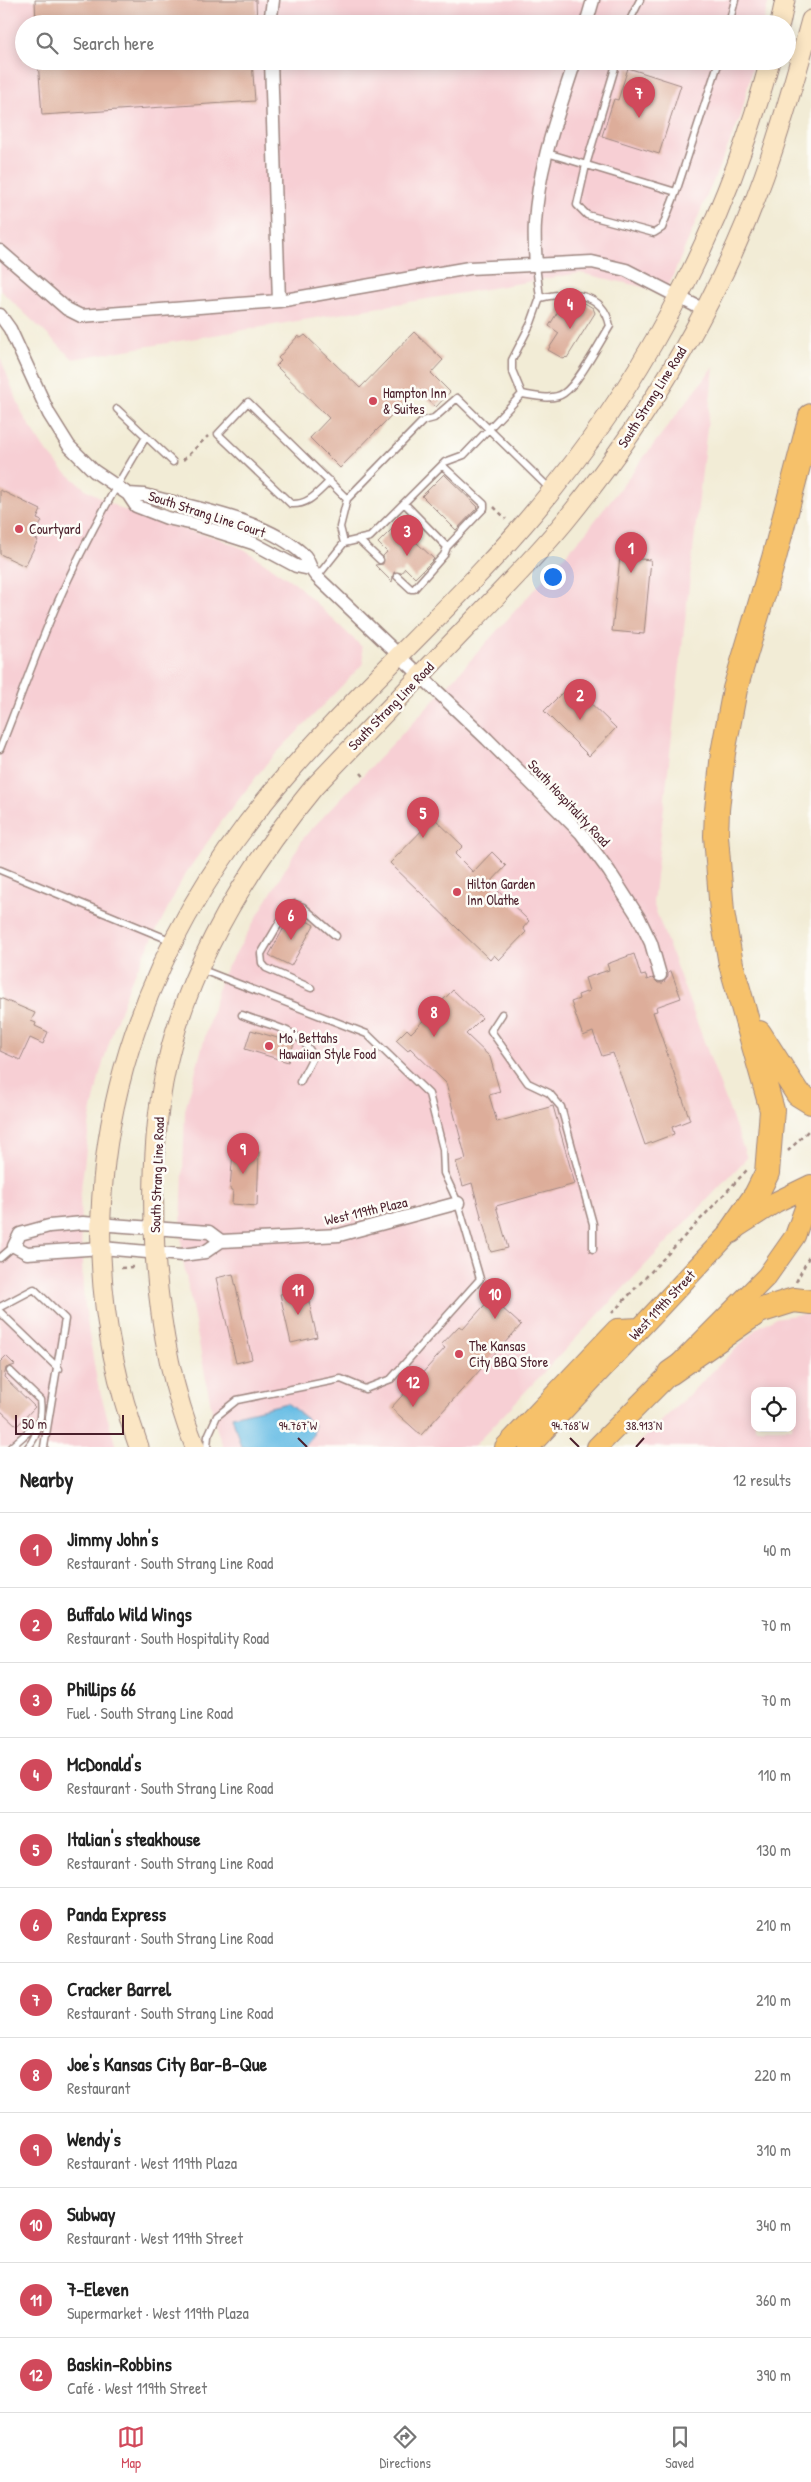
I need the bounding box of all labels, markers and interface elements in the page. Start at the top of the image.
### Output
search box [15,15,796,70]
icon: search [33,29,61,57]
text: Search here [73,30,154,56]
pin: 7 [623,77,655,118]
pin: 4 [554,288,586,329]
street label: South Strang Line Road [613,342,691,451]
place label: Hampton Inn & Suites [383,383,447,418]
marker: Hampton Inn & Suites [367,395,379,407]
street label: South Strang Line Court [146,486,268,542]
pin: 3 [391,515,423,556]
place label: Courtyard [29,519,81,539]
marker: Courtyard [13,523,25,535]
pin: 1 [615,532,647,573]
your location [540,564,566,590]
street label: South Strang Line Road [344,657,439,755]
pin: 2 [564,679,596,720]
street label: South Hospitality Road [523,755,615,851]
pin: 5 [407,797,439,838]
place label: Hilton Garden Inn Olathe [467,874,535,909]
marker: Hilton Garden Inn Olathe [451,886,463,898]
pin: 6 [275,899,307,940]
pin: 8 [418,996,450,1037]
place label: Mo' Bettahs Hawaiian Style Food [279,1028,377,1064]
marker: Mo' Bettahs Hawaiian Style Food [263,1040,275,1052]
street label: South Strang Line Road [145,1116,169,1233]
pin: 9 [227,1133,259,1174]
street label: West 119th Plaza [323,1192,410,1229]
street label: West 119th Street [624,1265,699,1344]
pin: 11 [282,1274,314,1315]
pin: 10 [479,1278,511,1319]
place label: The Kansas City BBQ Store [469,1336,549,1372]
marker: The Kansas City BBQ Store [453,1348,465,1360]
pin: 12 [397,1366,429,1407]
map controls [751,1387,796,1432]
button: locate [751,1387,796,1432]
scale bar [15,1412,124,1435]
text: 50 m [22,1414,47,1433]
text: 94.767°W [279,1417,318,1434]
text: 94.768°W [551,1417,589,1434]
text: 38.913°N [626,1417,662,1434]
text: Nearby [20,1465,73,1494]
text: 12 results [733,1469,791,1491]
text: Jimmy John's [67,1526,158,1552]
text: 1 [33,1539,39,1561]
text: 40 m [763,1539,791,1561]
text: Restaurant · South Strang Line Road [67,1552,273,1574]
text: Buffalo Wild Wings [67,1601,192,1627]
text: 2 [32,1614,40,1636]
text: 70 m [761,1614,791,1636]
text: Restaurant · South Hospitality Road [67,1627,269,1649]
text: Phillips 66 [67,1676,136,1702]
text: 3 [32,1689,40,1711]
text: 70 m [761,1689,791,1711]
text: Fuel · South Strang Line Road [67,1702,233,1724]
text: McDonald's [67,1751,141,1777]
text: 4 [33,1764,39,1786]
text: 110 m [758,1764,791,1786]
text: Restaurant · South Strang Line Road [67,1777,273,1799]
text: Italian's steakhouse [67,1826,200,1852]
text: 5 [33,1839,39,1861]
text: 130 m [756,1839,791,1861]
text: Restaurant · South Strang Line Road [67,1852,273,1874]
text: Panda Express [67,1901,166,1927]
text: 6 [33,1914,39,1936]
text: 210 m [756,1914,791,1936]
text: Restaurant · South Strang Line Road [67,1927,273,1949]
text: Cracker Barrel [67,1976,171,2002]
text: 7 [32,1989,40,2011]
text: 210 m [756,1989,791,2011]
text: Restaurant · South Strang Line Road [67,2002,273,2024]
text: Joe's Kansas City Bar-B-Que [67,2051,267,2077]
text: 8 [33,2064,39,2086]
text: 220 m [754,2064,791,2086]
text: Restaurant [67,2077,130,2099]
text: Wendy's [67,2126,121,2152]
text: 9 [33,2139,39,2161]
text: 310 m [756,2139,791,2161]
text: Restaurant · West 119th Plaza [67,2152,237,2174]
text: Subway [67,2201,115,2227]
text: 10 [30,2214,42,2236]
text: 340 m [756,2214,791,2236]
text: Restaurant · West 119th Street [67,2227,243,2249]
text: 7-Eleven [67,2276,129,2302]
text: 11 [30,2289,42,2311]
text: 360 m [756,2289,791,2311]
text: Supermarket · West 119th Plaza [67,2302,249,2324]
text: Baskin-Robbins [67,2351,172,2377]
text: 12 [29,2364,43,2386]
text: 390 m [756,2364,791,2386]
text: Café · West 119th Street [67,2377,207,2399]
tab: Map [117,2423,145,2472]
tab: Directions [379,2423,431,2472]
tab: Saved [665,2423,694,2472]

